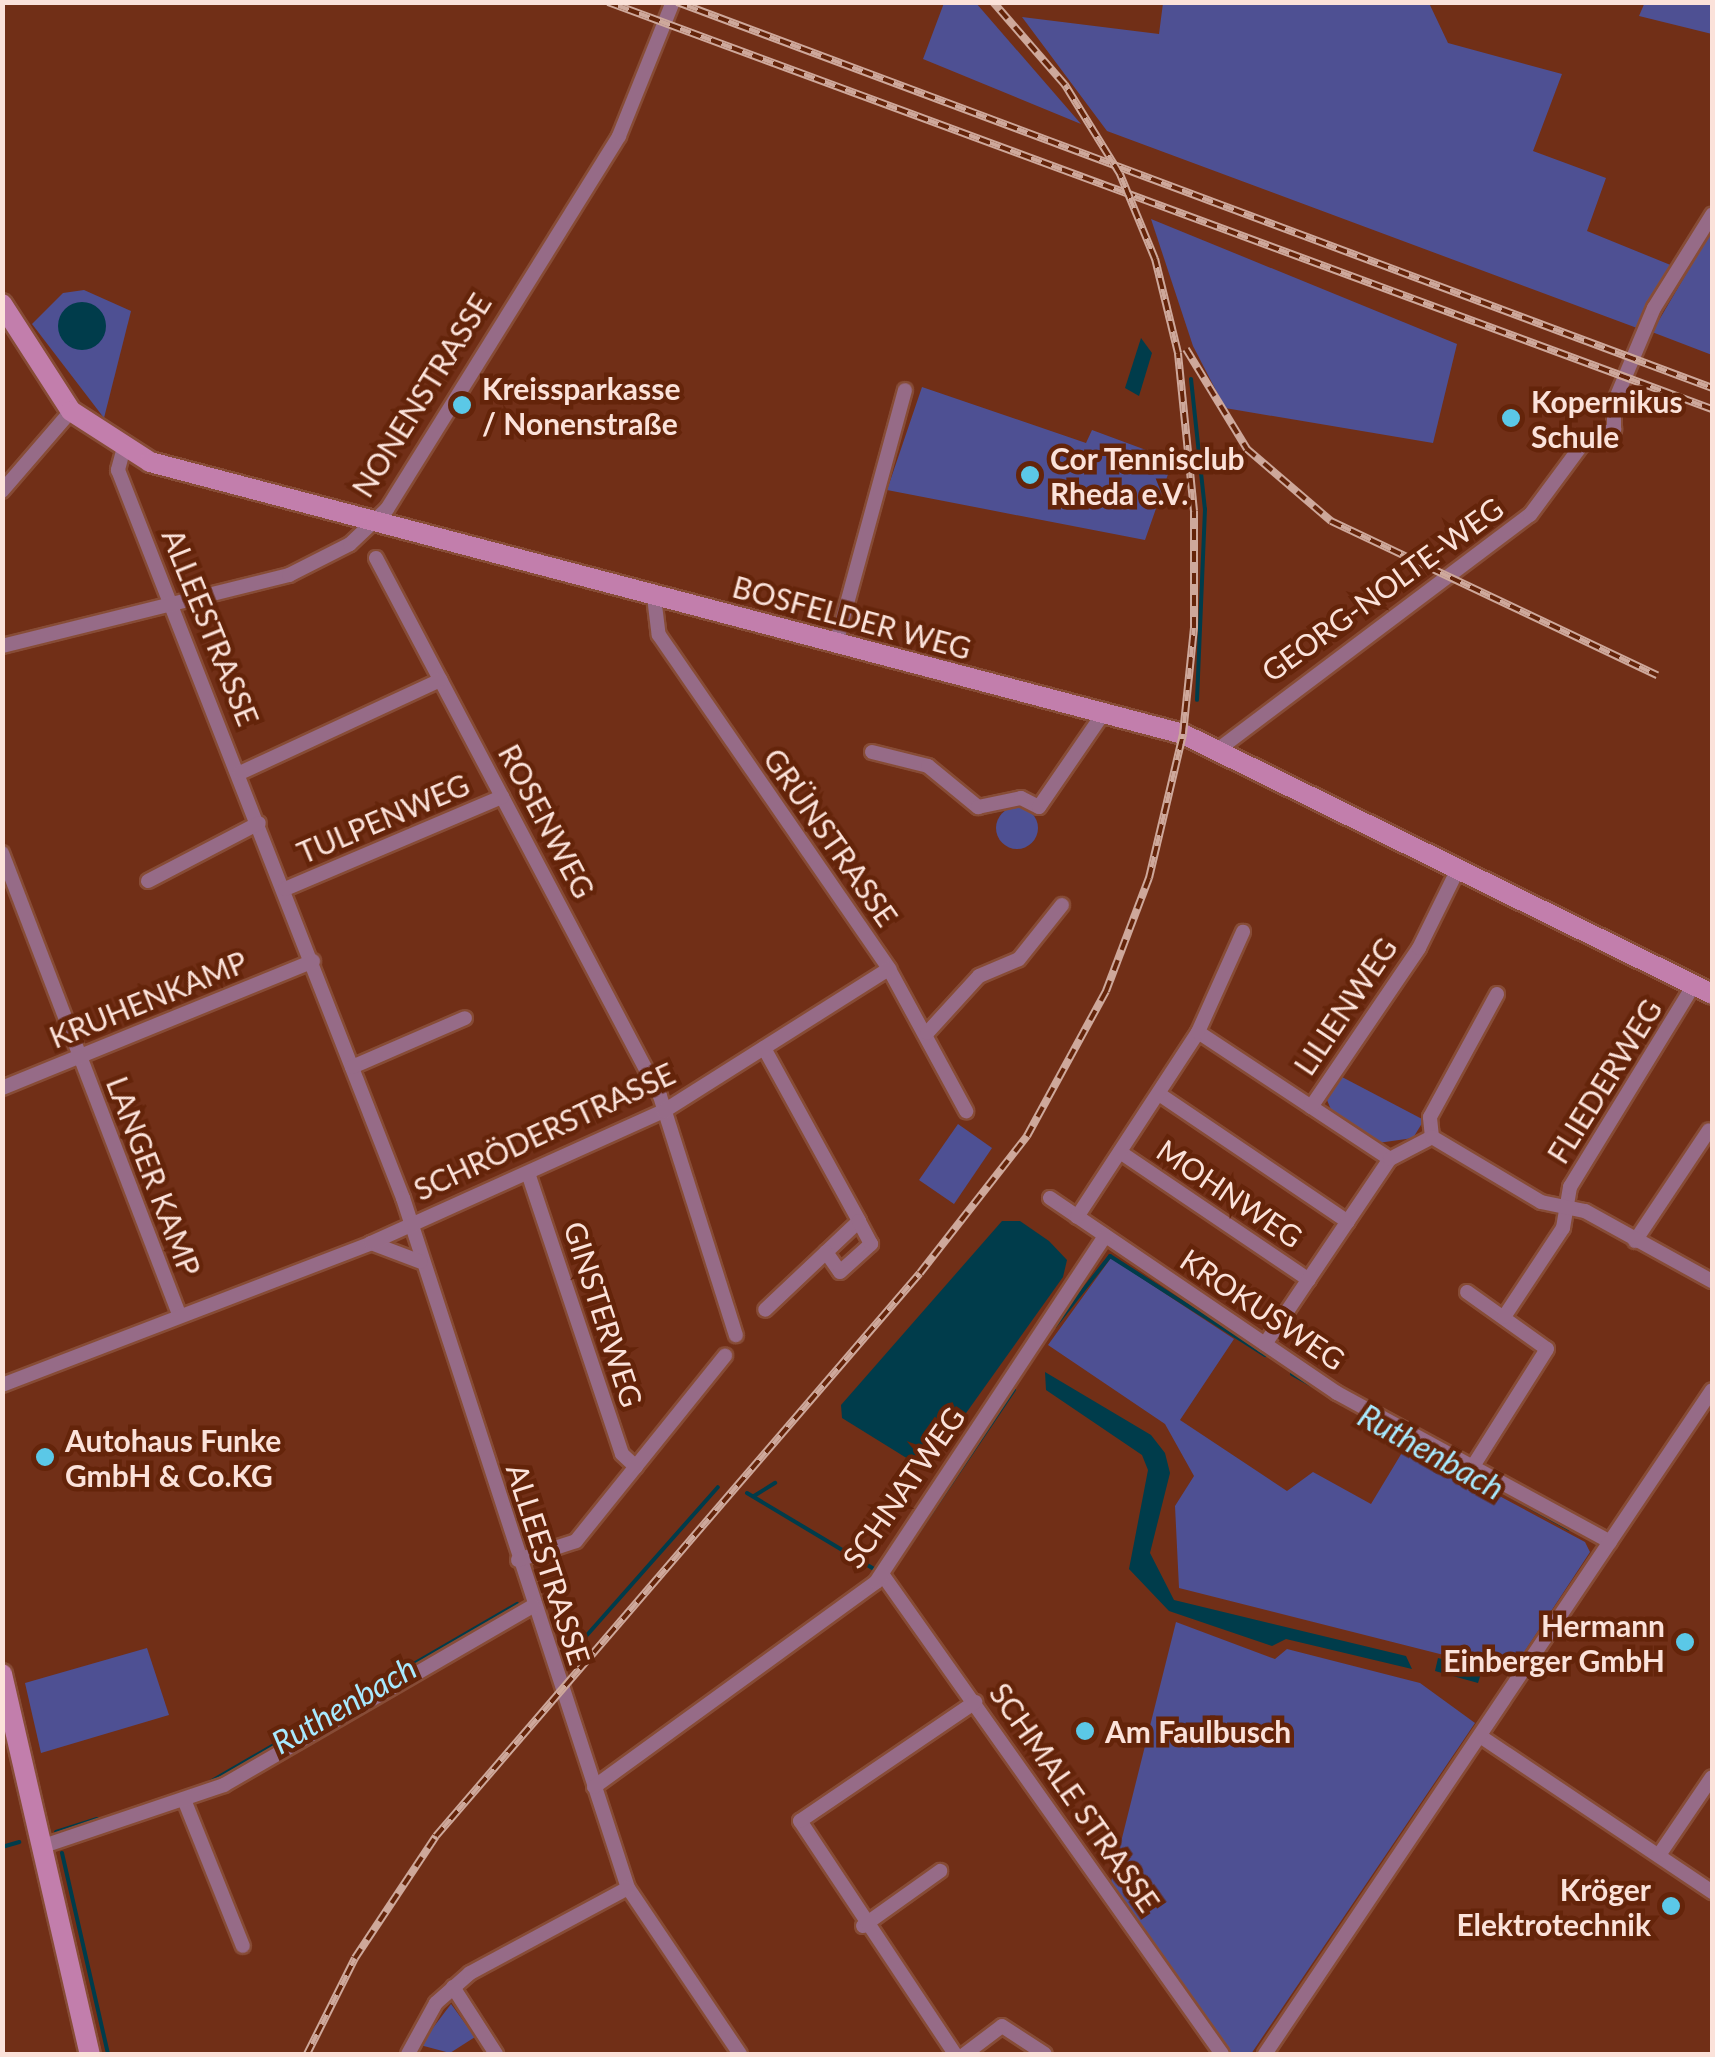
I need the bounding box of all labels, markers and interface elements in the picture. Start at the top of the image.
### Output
street label: NONENSTRASSE [344,287,498,503]
place label: Kreissparkasse / Nonenstraße [482,370,680,440]
place label: Kopernikus Schule [1531,383,1683,454]
marker: Kreissparkasse / Nonenstraße [451,394,473,416]
marker: Kopernikus Schule [1500,407,1522,429]
place label: Cor Tennisclub Rheda e.V. [1050,440,1246,510]
marker: Cor Tennisclub Rheda e.V. [1019,464,1041,486]
street label: GEORG-NOLTE-WEG [1254,489,1510,689]
street label: ALLEESTRASSE [155,523,267,731]
street label: BOSFELDER WEG [729,568,975,666]
street label: ROSENWEG [491,738,603,904]
street label: GRÜNSTRASSE [756,741,906,933]
street label: TULPENWEG [292,766,474,870]
street label: LILIENWEG [1286,931,1404,1081]
street label: KRUHENKAMP [44,943,252,1055]
street label: FLIEDERWEG [1539,992,1669,1170]
street label: SCHRÖDERSTRASSE [408,1055,680,1207]
street label: LANGER KAMP [99,1071,209,1281]
street label: MOHNWEG [1150,1131,1310,1255]
street label: GINSTERWEG [557,1217,651,1411]
street label: KROKUSWEG [1174,1241,1352,1377]
water label: Ruthenbach [1352,1396,1510,1508]
street label: SCHNATWEG [834,1400,972,1574]
place label: Autohaus Funke GmbH & Co.KG [65,1422,281,1492]
marker: Autohaus Funke GmbH & Co.KG [34,1446,56,1468]
street label: ALLEESTRASSE [500,1459,598,1669]
place label: Hermann Einberger GmbH [1443,1607,1665,1678]
marker: Hermann Einberger GmbH [1674,1631,1696,1653]
water label: Ruthenbach [265,1648,423,1762]
street label: SCHMALE STRASSE [983,1676,1167,1918]
place label: Am Faulbusch [1105,1713,1291,1749]
marker: Am Faulbusch [1074,1720,1096,1742]
place label: Kröger Elektrotechnik [1456,1871,1651,1942]
marker: Kröger Elektrotechnik [1660,1895,1682,1917]

